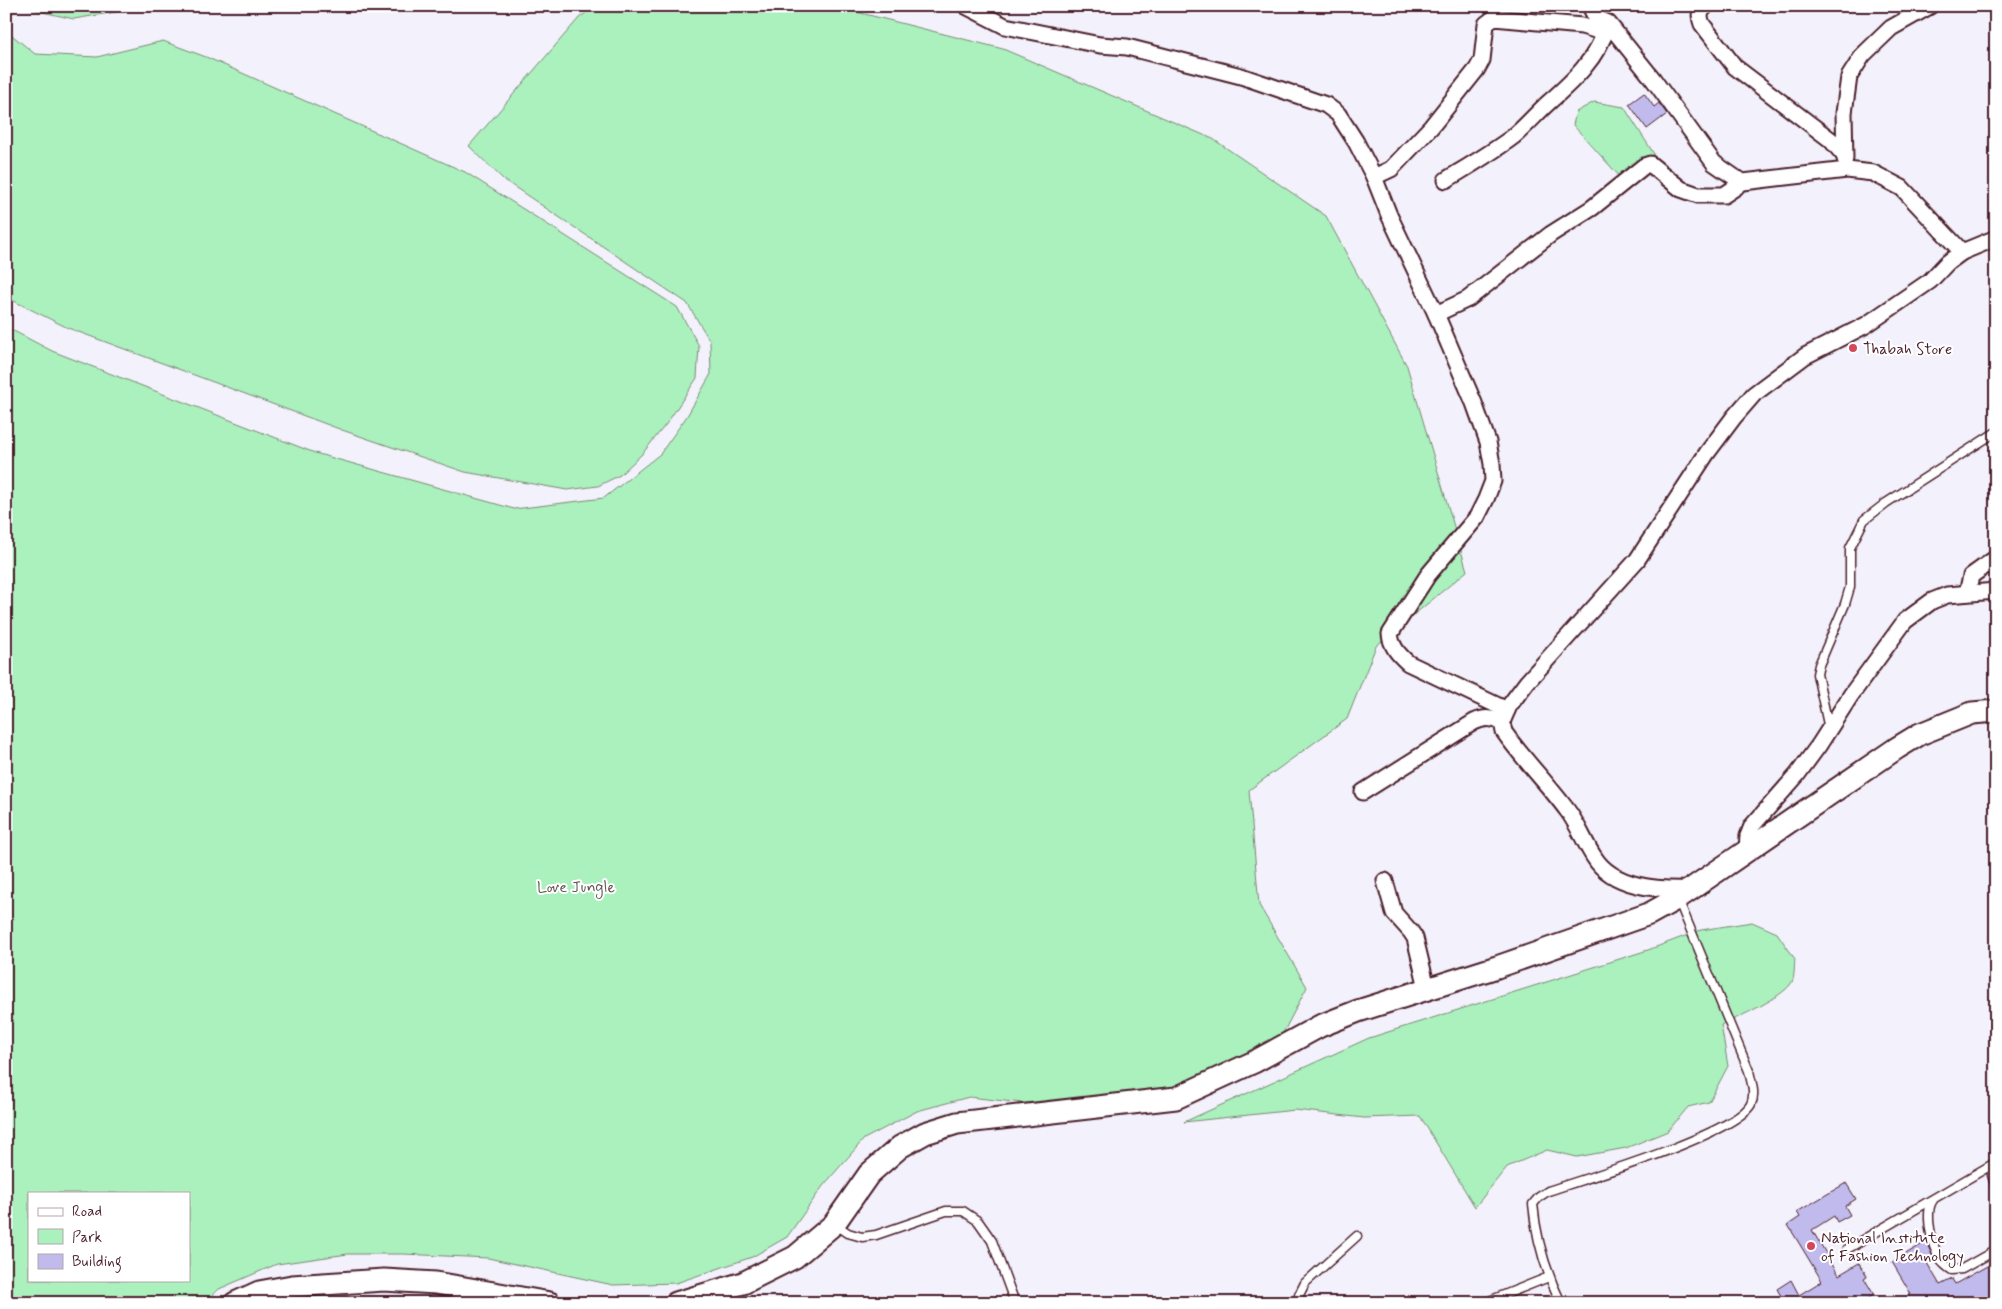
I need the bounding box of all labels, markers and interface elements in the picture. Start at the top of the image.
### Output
place label: Thabah Store [1863,339,1952,360]
marker: Thabah Store [1847,342,1859,354]
park label: Love Jungle [537,877,615,899]
legend [28,1192,190,1282]
text: Road [72,1202,102,1222]
text: Park [72,1228,102,1248]
place label: National Institute of Fashion Technology [1821,1228,1964,1268]
marker: National Institute of Fashion Technology [1805,1240,1817,1252]
text: Building [72,1252,122,1273]

